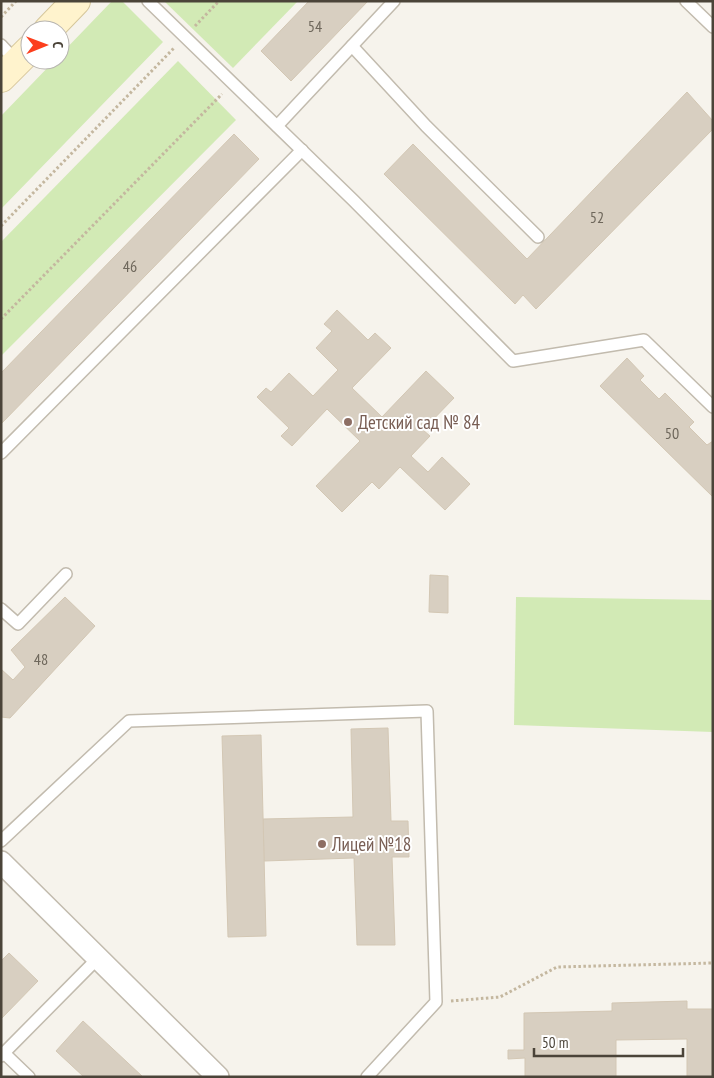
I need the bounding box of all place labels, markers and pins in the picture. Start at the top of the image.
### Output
place label: Детский сад № 84 [358,410,480,434]
marker: Детский сад № 84 [342,416,354,428]
place label: Лицей №18 [331,832,411,856]
marker: Лицей №18 [316,838,328,850]

